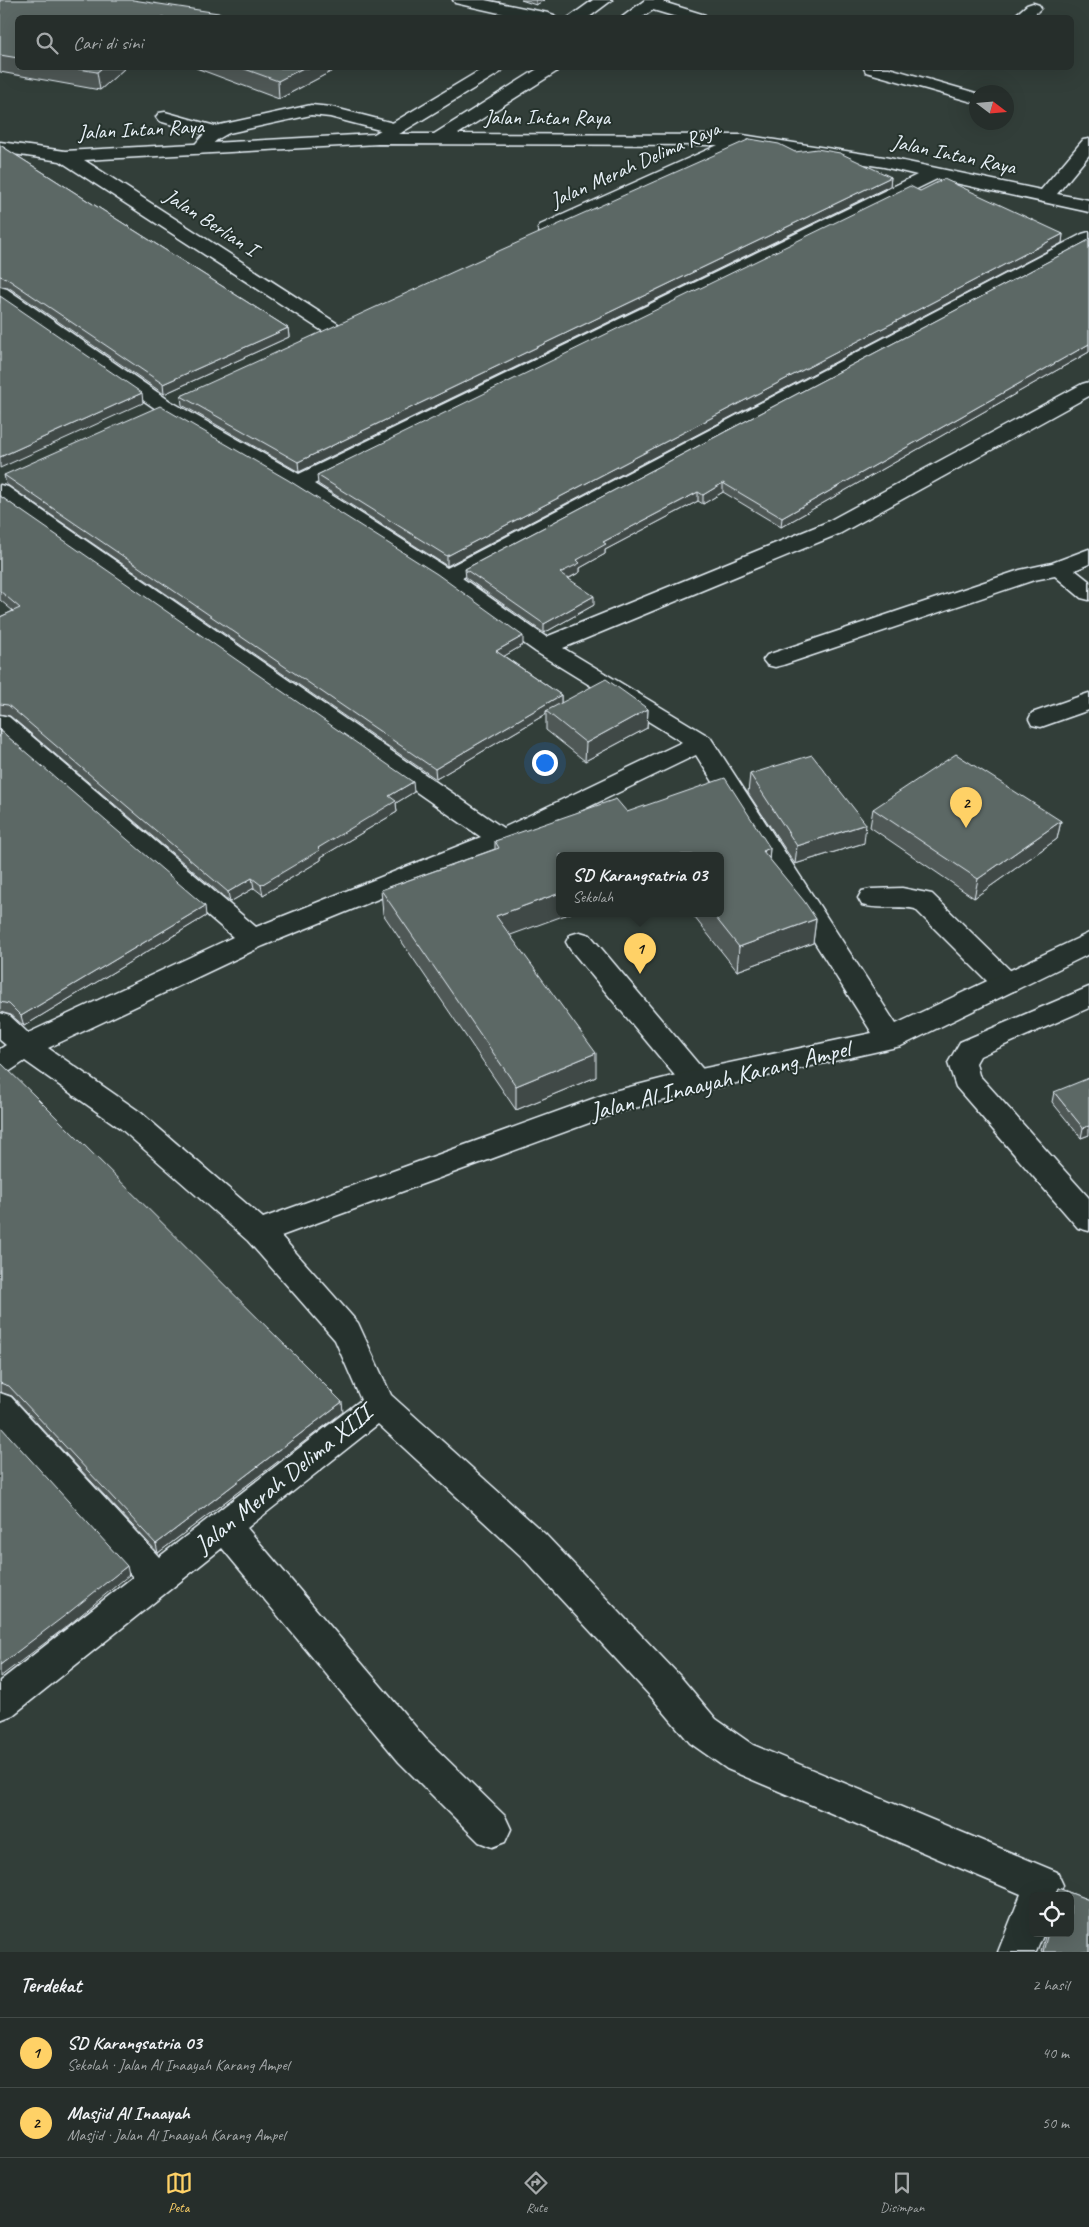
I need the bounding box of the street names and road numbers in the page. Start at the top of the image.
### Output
street label: Jalan Intan Raya [483,104,611,130]
street label: Jalan Intan Raya [77,113,206,145]
street label: Jalan Merah Delima Raya [545,114,726,214]
street label: Jalan Intan Raya [889,128,1020,180]
street label: Jalan Berlian I [159,182,266,264]
street label: Jalan Al Inaayah Karang Ampel [586,1031,858,1128]
street label: Jalan Merah Delima XIII [187,1394,382,1561]

